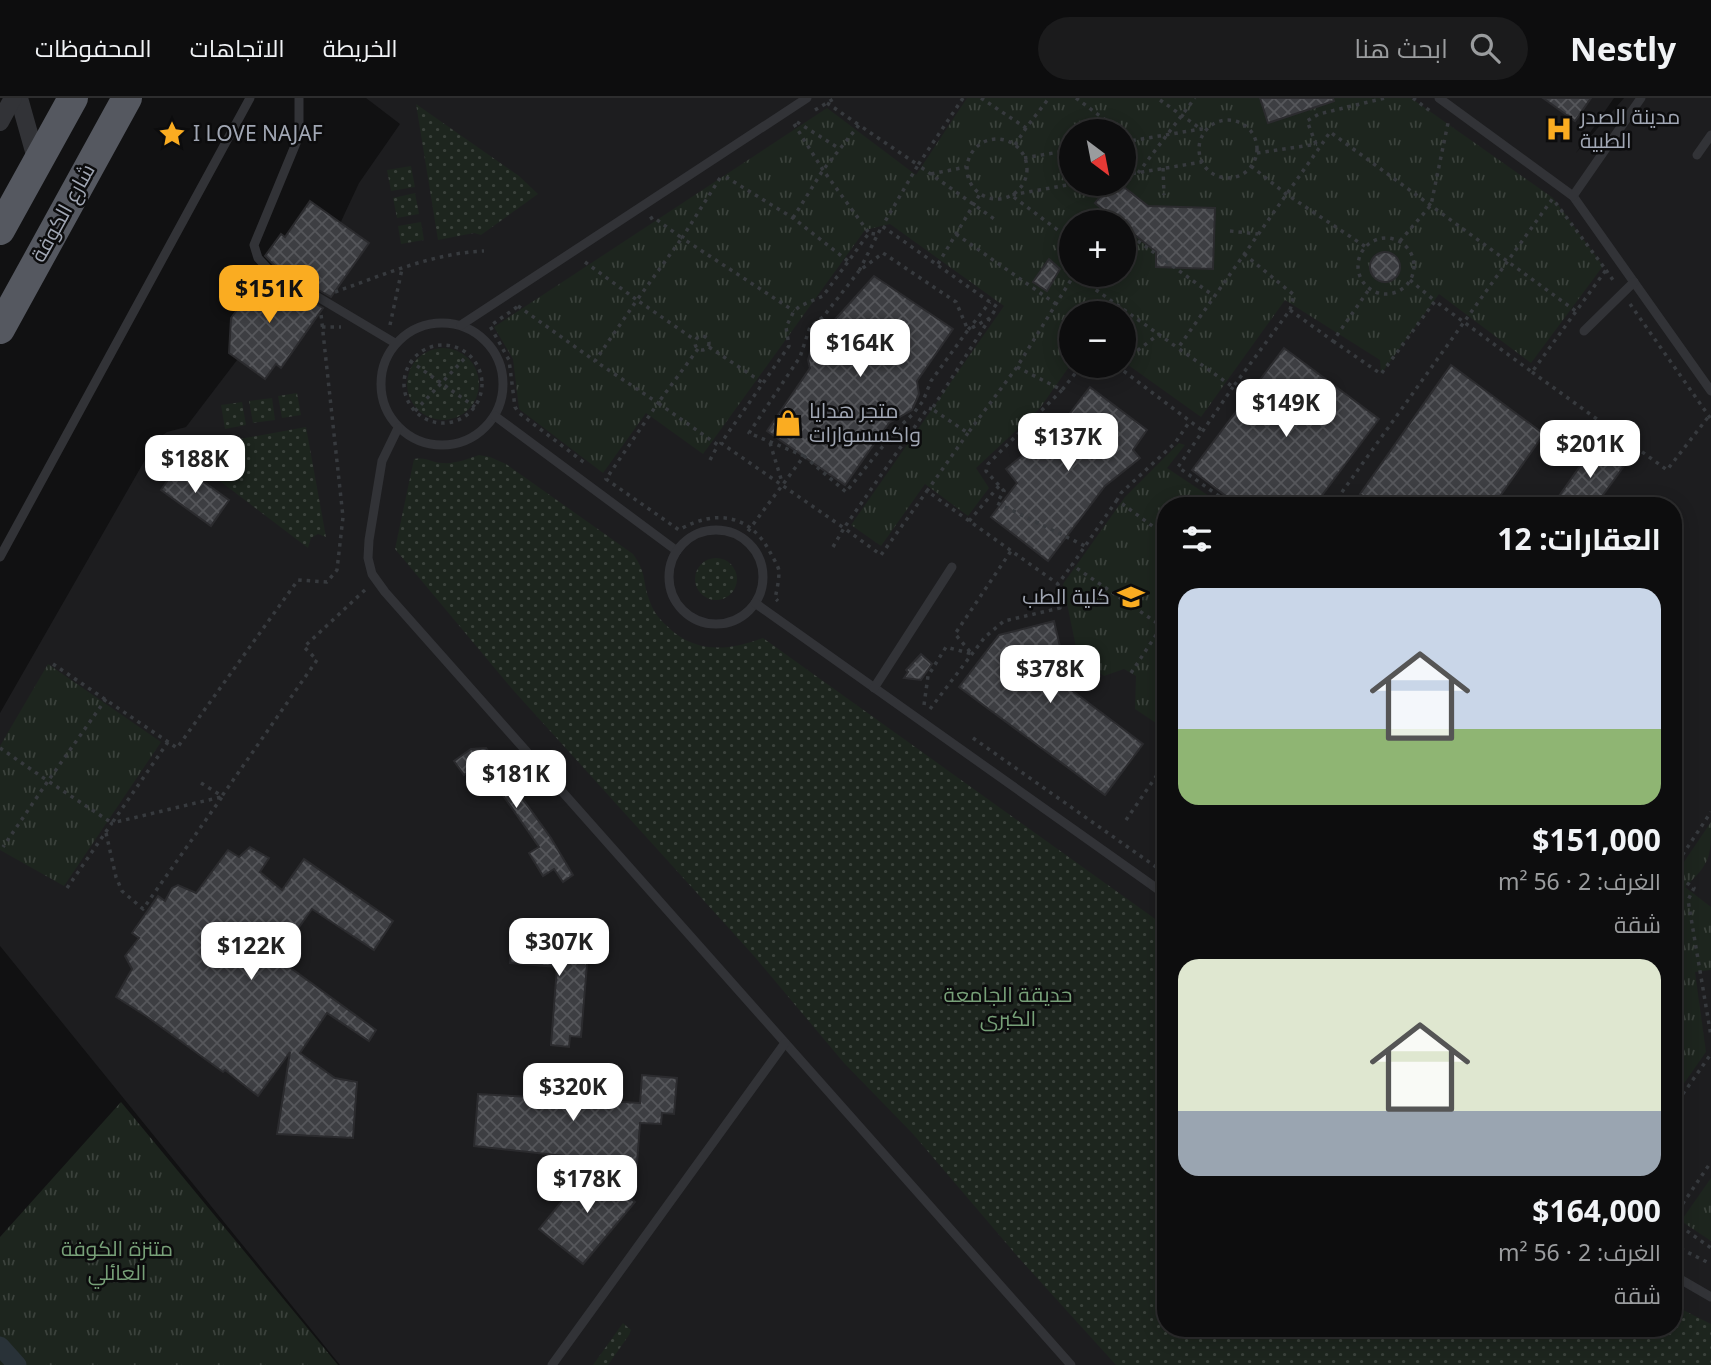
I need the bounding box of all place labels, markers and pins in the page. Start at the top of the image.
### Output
place label: مدينة الصدر الطبية [1579,102,1680,154]
hospital icon: مدينة الصدر الطبية [1544,114,1574,144]
place icon: I LOVE NAJAF [157,119,187,149]
place label: I LOVE NAJAF [193,119,323,147]
pin: $151K [220,266,318,325]
pin: $164K [811,320,909,379]
pin: $149K [1237,380,1335,439]
place label: متجر هدايا واكسسوارات [809,396,921,448]
shop icon: متجر هدايا واكسسوارات [773,408,803,438]
pin: $137K [1019,414,1117,473]
pin: $201K [1541,420,1639,480]
pin: $188K [146,436,244,495]
place label: كلية الطب [1022,582,1110,610]
school or university icon: كلية الطب [1116,582,1146,612]
pin: $378K [1001,646,1099,705]
pin: $181K [467,750,565,810]
pin: $307K [510,918,608,978]
pin: $122K [202,922,300,982]
pin: $320K [524,1063,622,1123]
pin: $178K [538,1156,636,1215]

